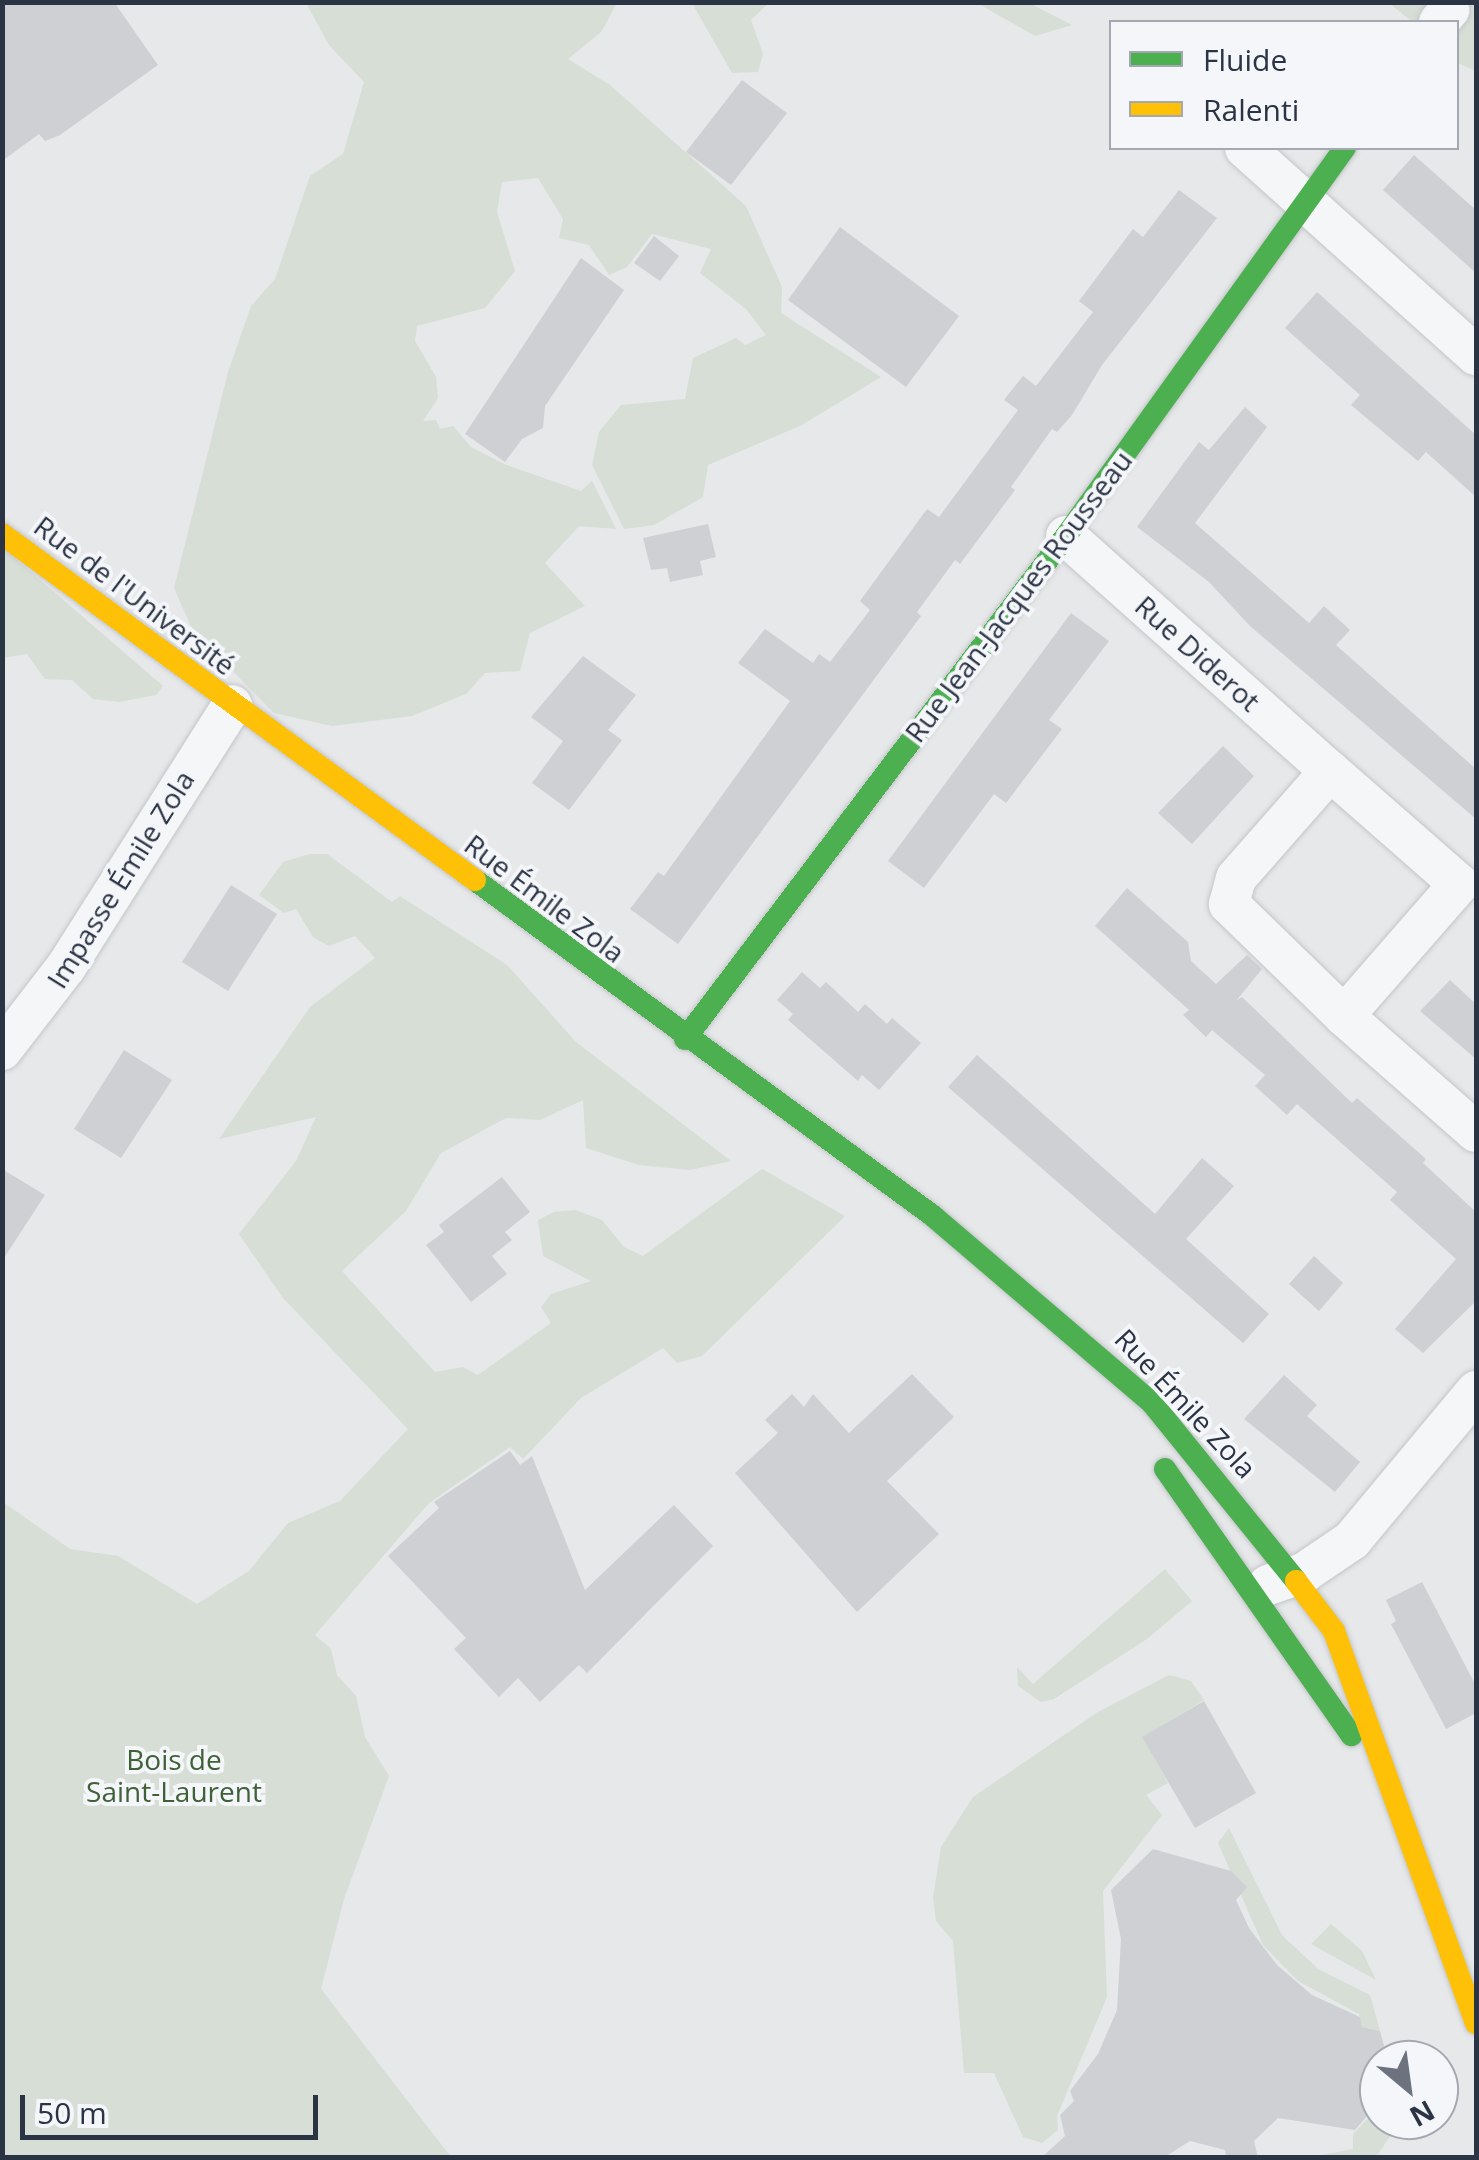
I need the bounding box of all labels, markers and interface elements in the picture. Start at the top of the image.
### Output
legend [1109,20,1459,150]
text: Fluide [1203,39,1287,80]
text: Ralenti [1203,89,1299,130]
street label: Rue Jean-Jacques Rousseau [897,444,1139,748]
street label: Rue de l'Université [28,509,242,681]
street label: Rue Diderot [1129,588,1267,718]
street label: Impasse Émile Zola [39,764,201,994]
street label: Rue Émile Zola [458,827,632,969]
street label: Rue Émile Zola [1108,1321,1264,1485]
park label: Bois de Saint-Laurent [86,1742,262,1808]
north arrow [1359,2040,1459,2140]
scale bar [25,2075,322,2137]
text: 50 m [37,2092,107,2133]
text: N [1403,2092,1442,2137]

